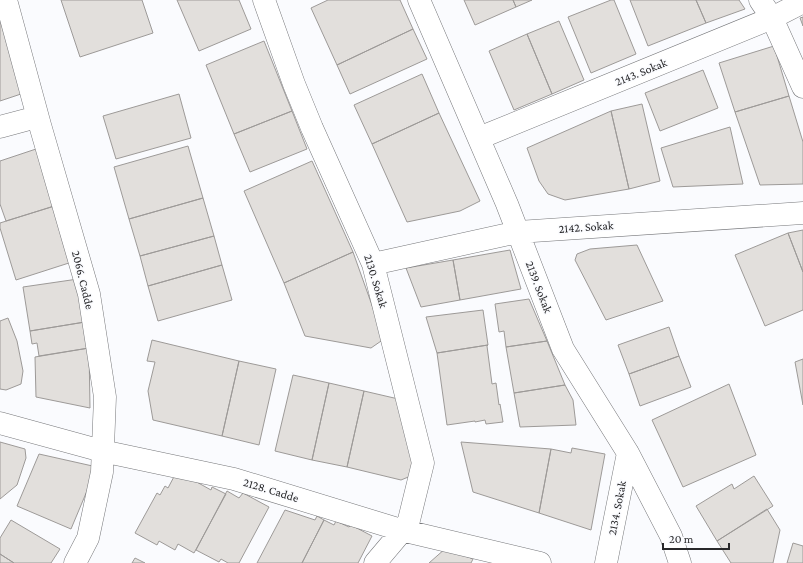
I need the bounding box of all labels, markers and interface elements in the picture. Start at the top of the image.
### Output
street label: 2143. Sokak [613,55,669,89]
street label: 2142. Sokak [558,218,614,236]
street label: 2066. Cadde [69,249,97,311]
street label: 2130. Sokak [361,252,391,310]
street label: 2139. Sokak [523,259,555,315]
street label: 2128. Cadde [242,475,300,505]
street label: 2134. Sokak [605,479,629,536]
scale bar [663,525,729,551]
text: 20 m [669,532,694,546]

